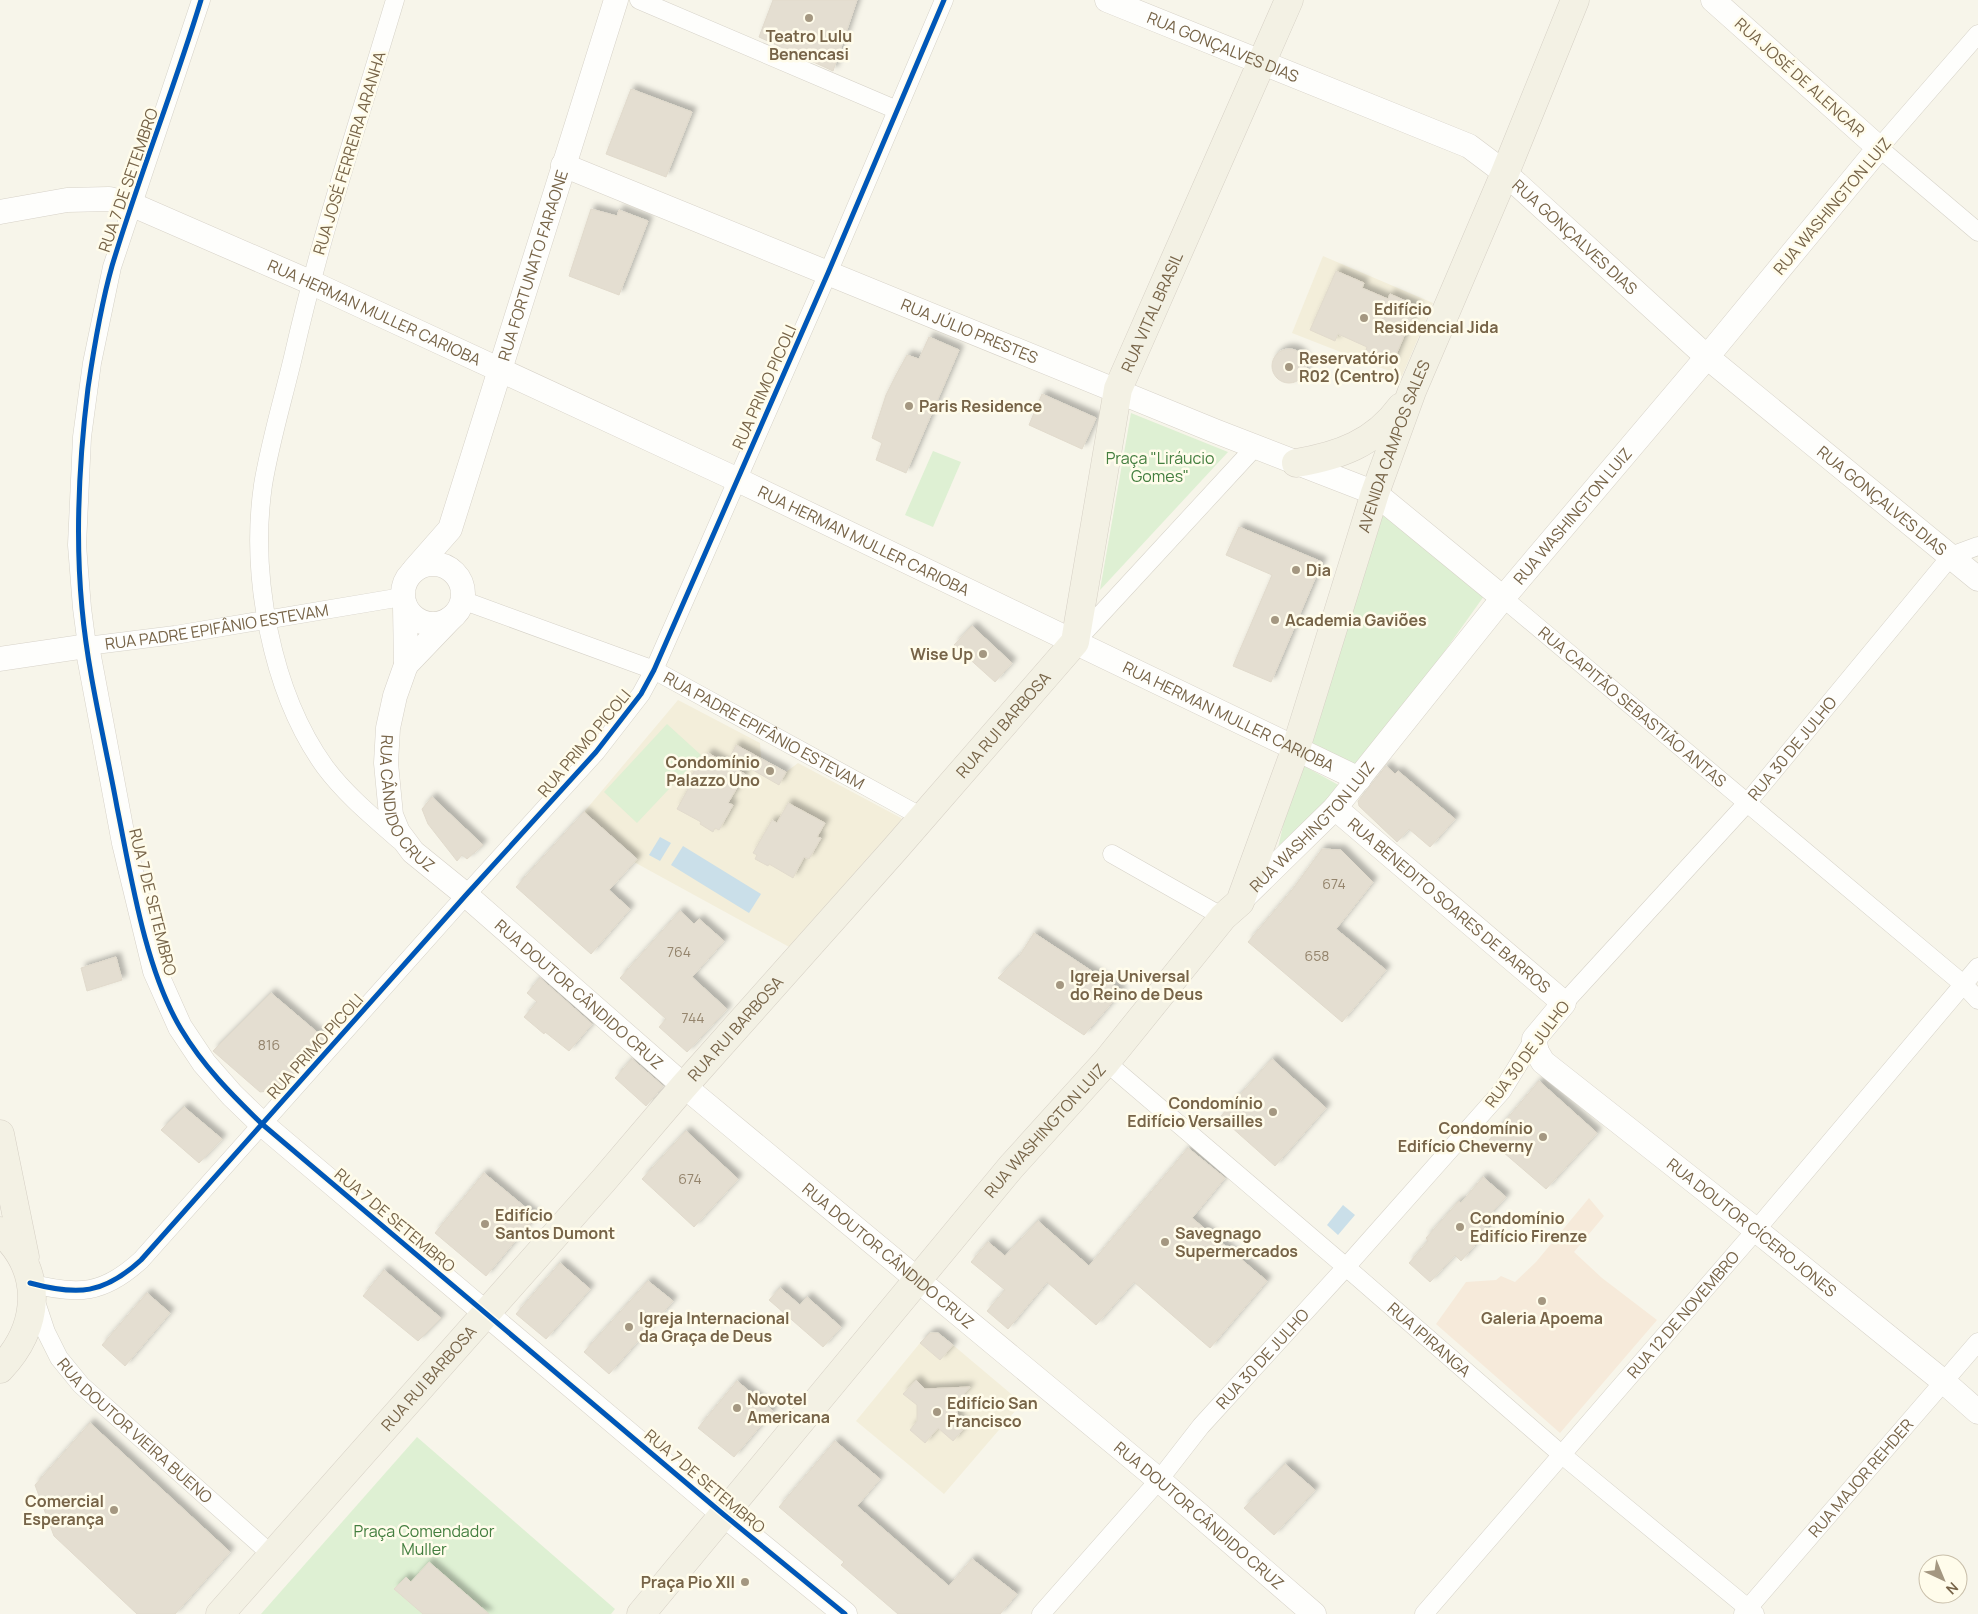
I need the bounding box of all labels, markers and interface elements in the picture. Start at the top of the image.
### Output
street label: RUA GONÇALVES DIAS [1144,6,1302,87]
marker: Teatro Lulu Benencasi [803,12,815,24]
street label: RUA JOSÉ DE ALENCAR [1730,13,1870,141]
place label: Teatro Lulu Benencasi [766,25,852,65]
street label: RUA JOSÉ FERREIRA ARANHA [308,49,390,257]
street label: RUA 7 DE SETEMBRO [93,105,163,255]
street label: RUA WASHINGTON LUIZ [1768,133,1896,279]
street label: RUA FORTUNATO FARAONE [493,167,573,363]
street label: RUA GONÇALVES DIAS [1508,174,1642,299]
street label: RUA VITAL BRASIL [1116,249,1188,376]
street label: RUA HERMAN MULLER CARIOBA [264,254,485,371]
street label: RUA JÚLIO PRESTES [898,293,1041,369]
place label: Edifício Residencial Jida [1374,298,1498,338]
marker: Edifício Residencial Jida [1358,312,1370,324]
street label: RUA PRIMO PICOLI [727,321,801,453]
place label: Reservatório R02 (Centro) [1299,347,1401,387]
street label: AVENIDA CAMPOS SALES [1352,356,1435,535]
marker: Reservatório R02 (Centro) [1283,361,1295,373]
place label: Paris Residence [919,395,1042,417]
marker: Paris Residence [903,400,915,412]
street label: RUA GONÇALVES DIAS [1813,441,1952,560]
street label: RUA WASHINGTON LUIZ [1508,443,1637,589]
park label: Praça "Liráucio Gomes" [1106,447,1214,487]
street label: RUA HERMAN MULLER CARIOBA [754,480,973,601]
place label: Dia [1306,559,1331,581]
marker: Dia [1290,564,1302,576]
street label: RUA PADRE EPIFÂNIO ESTEVAM [104,598,330,655]
place label: Academia Gaviões [1285,609,1427,631]
marker: Academia Gaviões [1269,614,1281,626]
street label: RUA CAPITÃO SEBASTIÃO ANTAS [1534,621,1731,792]
place label: Wise Up [910,643,973,665]
marker: Wise Up [977,648,989,660]
street label: RUA HERMAN MULLER CARIOBA [1119,656,1338,777]
street label: RUA PADRE EPIFÂNIO ESTEVAM [660,666,868,794]
street label: RUA RUI BARBOSA [951,667,1055,782]
street label: RUA PRIMO PICOLI [532,685,636,801]
street label: RUA 30 DE JULHO [1743,691,1842,805]
street label: RUA CÂNDIDO CRUZ [375,734,440,877]
place label: Condomínio Palazzo Uno [665,751,760,791]
street label: RUA WASHINGTON LUIZ [1245,757,1379,897]
marker: Condomínio Palazzo Uno [764,765,776,777]
street label: RUA BENEDITO SOARES DE BARROS [1343,813,1555,998]
street label: RUA 7 DE SETEMBRO [124,826,182,978]
house number: 674 [1322,874,1346,893]
street label: RUA DOUTOR CÂNDIDO CRUZ [490,914,668,1074]
house number: 764 [667,942,691,961]
house number: 658 [1305,946,1329,965]
place label: Igreja Universal do Reino de Deus [1070,965,1203,1005]
street label: RUA RUI BARBOSA [683,971,788,1086]
marker: Igreja Universal do Reino de Deus [1054,979,1066,991]
street label: RUA PRIMO PICOLI [262,989,368,1103]
street label: RUA 30 DE JULHO [1480,996,1575,1112]
house number: 744 [681,1008,705,1027]
house number: 816 [258,1035,280,1054]
street label: RUA WASHINGTON LUIZ [979,1059,1111,1202]
place label: Condomínio Edifício Versailles [1127,1092,1263,1132]
marker: Condomínio Edifício Versailles [1267,1106,1279,1118]
place label: Condomínio Edifício Cheverny [1398,1117,1533,1157]
marker: Condomínio Edifício Cheverny [1537,1131,1549,1143]
street label: RUA DOUTOR CÍCERO JONES [1662,1153,1841,1302]
street label: RUA 7 DE SETEMBRO [330,1163,460,1277]
house number: 674 [678,1169,702,1188]
street label: RUA DOUTOR CÂNDIDO CRUZ [798,1178,979,1333]
place label: Edifício Santos Dumont [495,1204,615,1244]
place label: Condomínio Edifício Firenze [1470,1207,1587,1247]
marker: Edifício Santos Dumont [479,1218,491,1230]
marker: Condomínio Edifício Firenze [1454,1221,1466,1233]
place label: Savegnago Supermercados [1175,1222,1298,1262]
marker: Savegnago Supermercados [1159,1236,1171,1248]
street label: RUA 12 DE NOVEMBRO [1622,1246,1744,1383]
marker: Galeria Apoema [1536,1295,1548,1307]
street label: RUA IPIRANGA [1383,1297,1476,1382]
street label: RUA 30 DE JULHO [1211,1304,1314,1414]
place label: Igreja Internacional da Graça de Deus [639,1307,790,1347]
place label: Galeria Apoema [1481,1307,1603,1329]
street label: RUA RUI BARBOSA [376,1321,481,1436]
marker: Igreja Internacional da Graça de Deus [623,1321,635,1333]
street label: RUA DOUTOR VIEIRA BUENO [52,1353,218,1508]
place label: Novotel Americana [747,1388,830,1428]
place label: Edifício San Francisco [947,1392,1038,1432]
marker: Novotel Americana [731,1402,743,1414]
marker: Edifício San Francisco [931,1406,943,1418]
street label: RUA MAJOR REHDER [1803,1414,1918,1542]
street label: RUA 7 DE SETEMBRO [640,1424,770,1538]
street label: RUA DOUTOR CÂNDIDO CRUZ [1110,1436,1289,1594]
place label: Comercial Esperança [23,1490,104,1530]
marker: Comercial Esperança [108,1504,120,1516]
park label: Praça Comendador Muller [354,1520,495,1560]
north arrow [1918,1554,1968,1604]
place label: Praça Pio XII [641,1571,735,1593]
marker: Praça Pio XII [739,1576,751,1588]
text: N [1942,1578,1963,1599]

